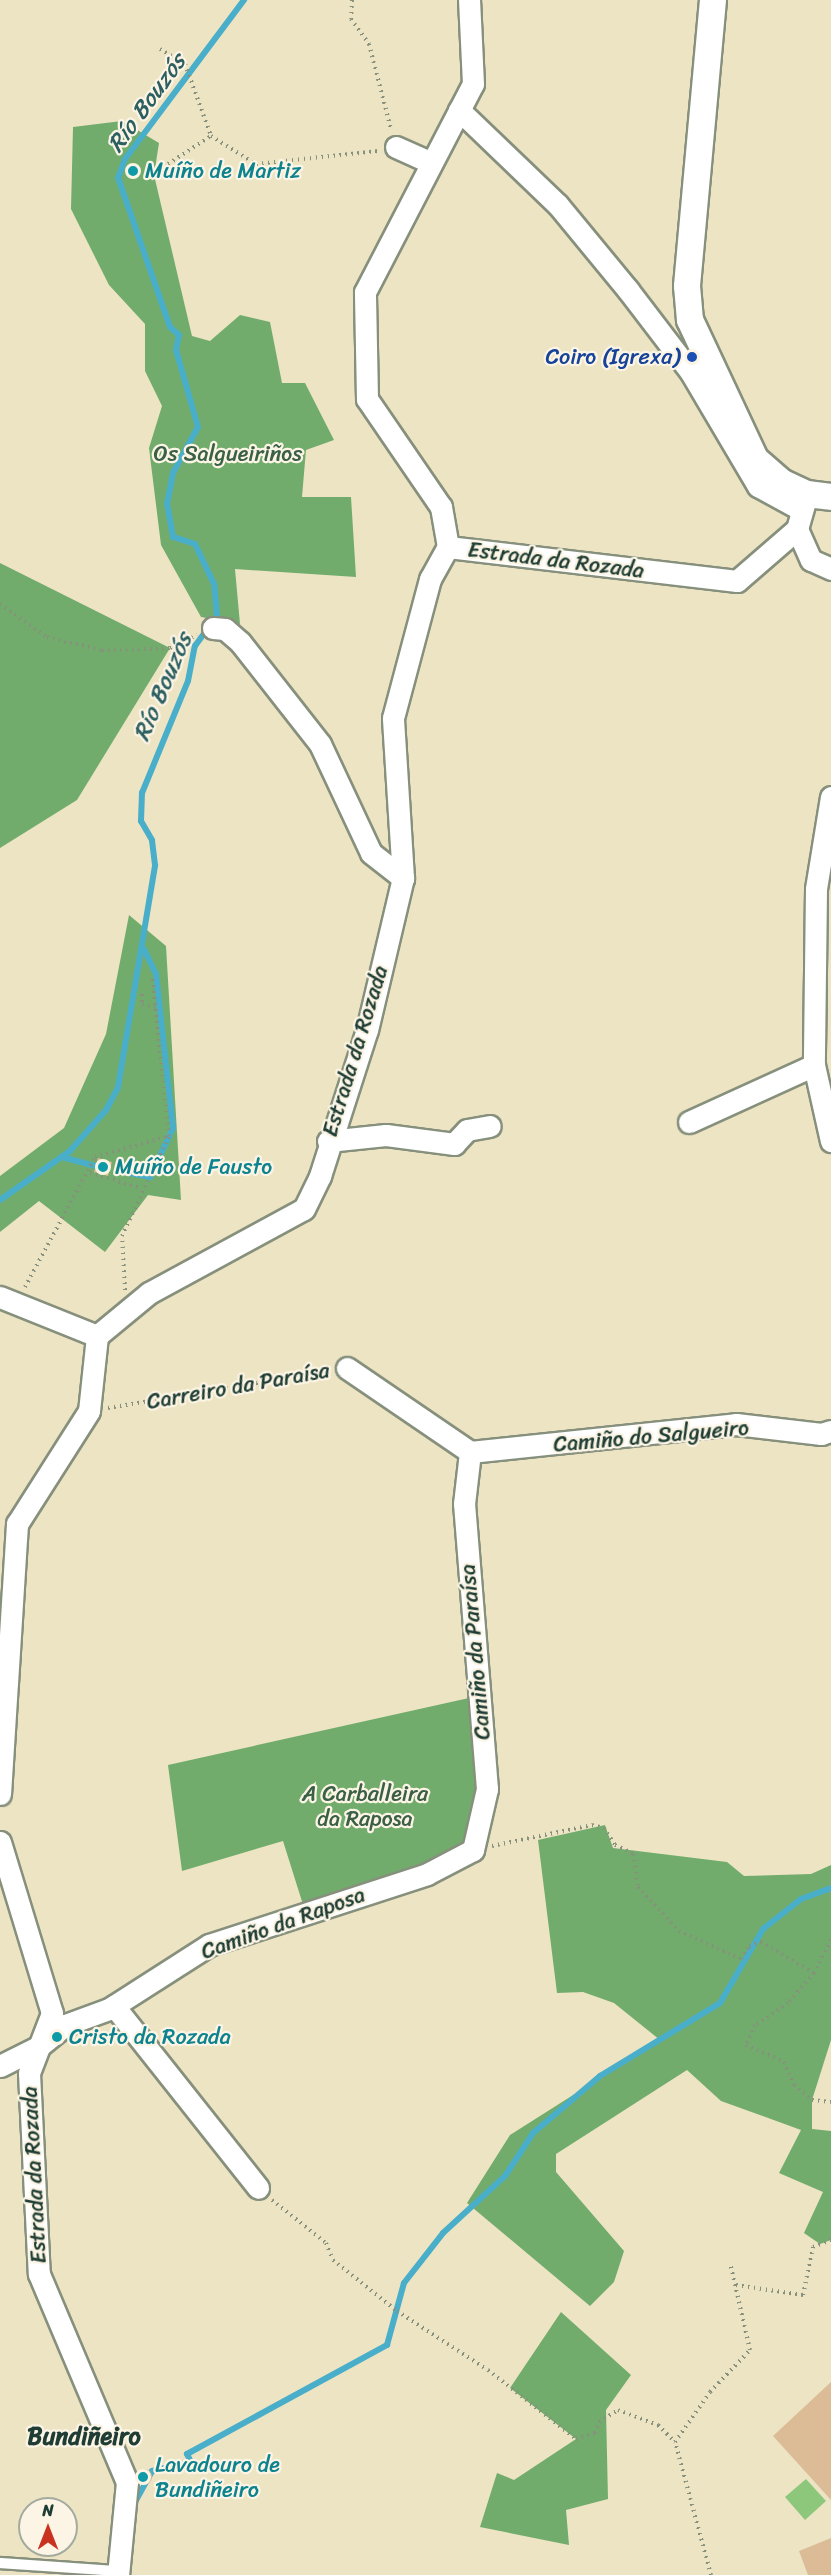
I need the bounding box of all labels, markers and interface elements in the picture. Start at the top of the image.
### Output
water label: Río Bouzós [102,48,192,158]
place label: Muíño de Martiz [145,158,302,184]
marker: Muíño de Martiz [126,164,140,178]
place label: Coiro (Igrexa) [545,344,680,370]
marker: Coiro (Igrexa) [685,350,699,364]
park label: Os Salgueiriños [154,441,302,467]
street label: Estrada da Rozada [466,536,646,584]
water label: Río Bouzós [127,629,199,745]
street label: Estrada da Rozada [316,962,394,1140]
place label: Muíño de Fausto [115,1154,274,1180]
marker: Muíño de Fausto [96,1160,110,1174]
street label: Carreiro da Paraísa [144,1357,332,1415]
street label: Camiño do Salgueiro [552,1414,750,1458]
street label: Camiño da Paraísa [454,1563,496,1741]
park label: A Carballeira da Raposa [302,1780,428,1832]
street label: Camiño da Raposa [197,1881,369,1965]
place label: Cristo da Rozada [69,2024,231,2050]
marker: Cristo da Rozada [50,2030,64,2044]
street label: Estrada da Rozada [16,2086,52,2264]
district label: Bundiñeiro [27,2423,141,2451]
place label: Lavadouro de Bundiñeiro [155,2451,281,2502]
marker: Lavadouro de Bundiñeiro [136,2470,150,2484]
text: N [42,2496,54,2525]
north arrow [18,2497,78,2557]

